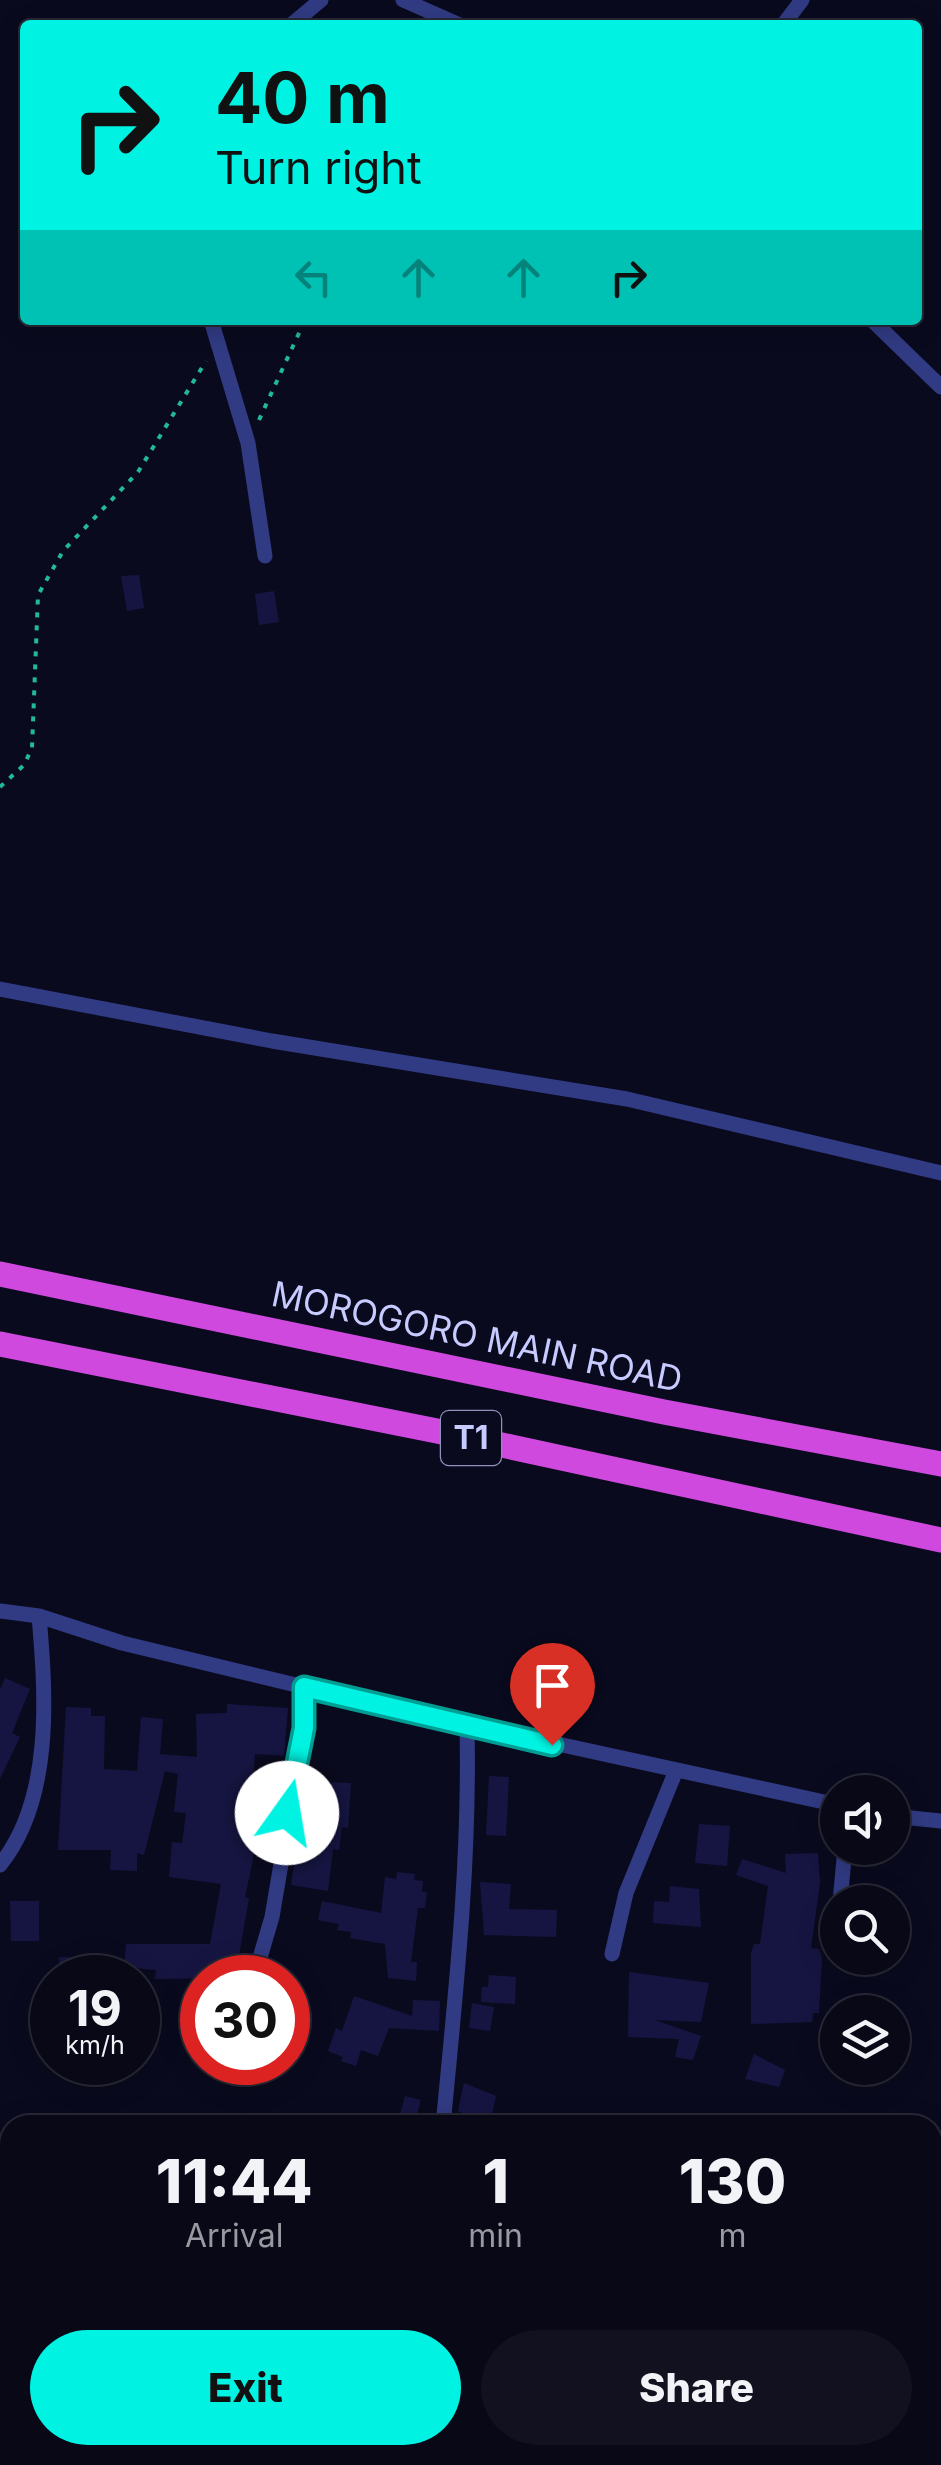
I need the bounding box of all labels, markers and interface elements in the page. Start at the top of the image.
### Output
text: 40 m [215,55,390,140]
icon: right [50,60,180,190]
text: Turn right [215,140,422,195]
icon: left [286,250,341,305]
icon: ahead [391,250,446,305]
icon: ahead [496,250,551,305]
icon: right [601,250,656,305]
street label: MOROGORO MAIN ROAD [268,1272,686,1400]
road number: T1 [441,1411,501,1465]
pin [510,1643,595,1746]
icon: arrive [525,1658,580,1713]
position arrow [235,1761,339,1865]
map controls [820,1775,910,2085]
button: sound [820,1775,910,1865]
button: search [820,1885,910,1975]
speed limit sign: 30 [180,1955,310,2085]
text: 19 [68,1978,122,2038]
button: layers [820,1995,910,2085]
text: km/h [65,2030,125,2060]
text: 11:44 [156,2145,313,2217]
text: 1 [482,2145,509,2217]
text: 130 [679,2145,786,2217]
text: Arrival [185,2216,283,2255]
text: min [468,2216,523,2255]
text: m [718,2216,747,2255]
button: Exit [30,2330,461,2445]
button: Share [481,2330,912,2445]

